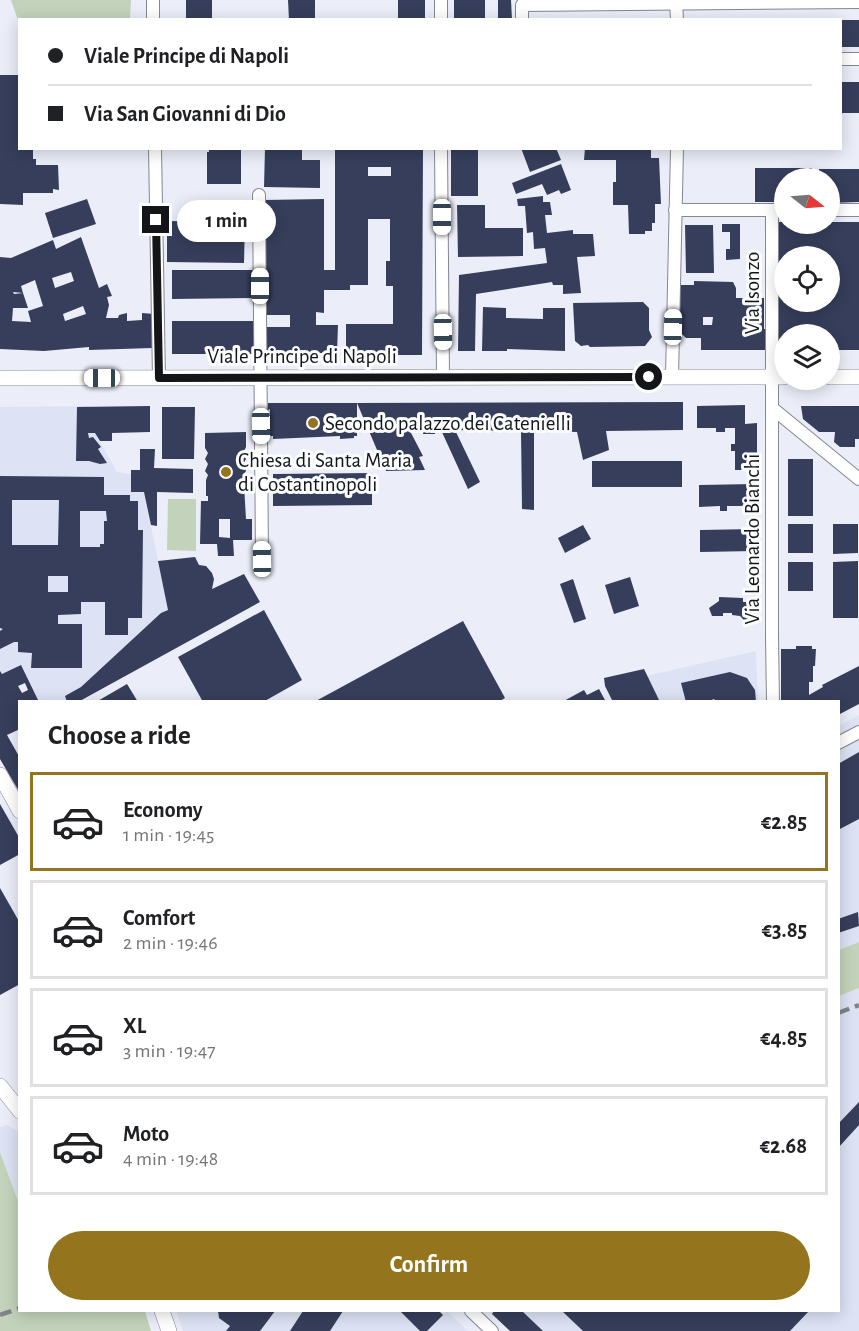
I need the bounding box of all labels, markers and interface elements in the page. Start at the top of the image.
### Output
text: Viale Principe di Napoli [84,45,289,67]
text: Via San Giovanni di Dio [84,103,286,125]
north arrow [774,168,840,234]
map controls [774,168,840,390]
callout: 1 min [177,199,276,241]
car [433,199,451,235]
route end [142,206,169,233]
text: 1 min [205,211,248,231]
button: locate [774,246,840,312]
street label: Via Isonzo [742,252,763,334]
car [251,268,269,304]
car [664,309,682,345]
car [434,314,452,350]
button: layers [774,324,840,390]
street label: Viale Principe di Napoli [207,346,397,367]
route start [635,363,662,390]
car [84,369,120,387]
car [252,408,270,444]
place label: Secondo palazzo dei Catenielli [325,413,571,434]
marker: Secondo palazzo dei Catenielli [306,416,320,430]
place label: Chiesa di Santa Maria di Costantinopoli [238,450,412,495]
street label: Via Leonardo Bianchi [742,454,763,624]
marker: Chiesa di Santa Maria di Costantinopoli [219,465,233,479]
car [253,541,271,577]
text: Choose a ride [48,722,191,749]
icon: car [51,795,105,849]
text: Economy [123,799,203,821]
text: €2.85 [761,811,807,833]
text: 1 min · 19:45 [123,825,214,845]
icon: car [51,903,105,957]
text: Comfort [123,907,195,929]
text: €3.85 [762,919,807,941]
text: 2 min · 19:46 [123,933,218,953]
icon: car [51,1011,105,1065]
text: XL [123,1015,146,1037]
text: €4.85 [760,1027,807,1049]
text: 3 min · 19:47 [123,1041,216,1061]
icon: car [51,1119,105,1173]
text: Moto [123,1123,169,1145]
text: €2.68 [760,1135,807,1157]
text: 4 min · 19:48 [123,1149,218,1169]
button: Confirm [48,1231,810,1300]

